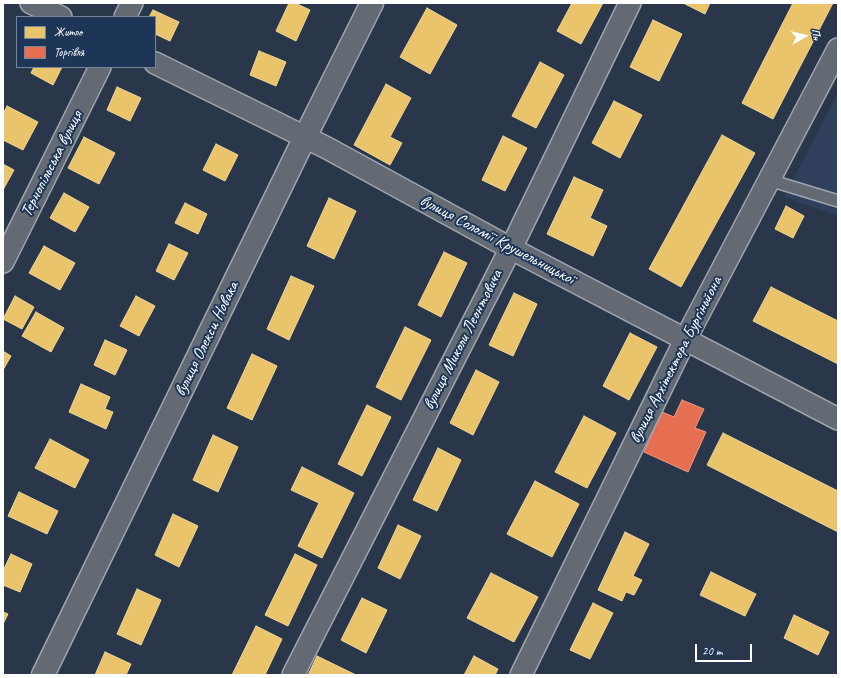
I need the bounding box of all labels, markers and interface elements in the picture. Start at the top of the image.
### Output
legend [16,16,156,68]
north arrow [785,16,825,56]
text: Житло [54,24,82,40]
text: Пн [809,28,825,41]
text: Торгівля [54,44,84,60]
street label: Тернопільська вулиця [17,108,87,220]
street label: вулиця Соломії Крушельницької [416,191,578,289]
street label: вулиця Миколи Леонтовича [419,267,507,413]
street label: вулиця Архітектора Бургіньйона [625,273,727,447]
street label: вулиця Олекси Новака [170,278,244,400]
scale bar [697,636,754,662]
text: 20 m [702,643,722,659]

